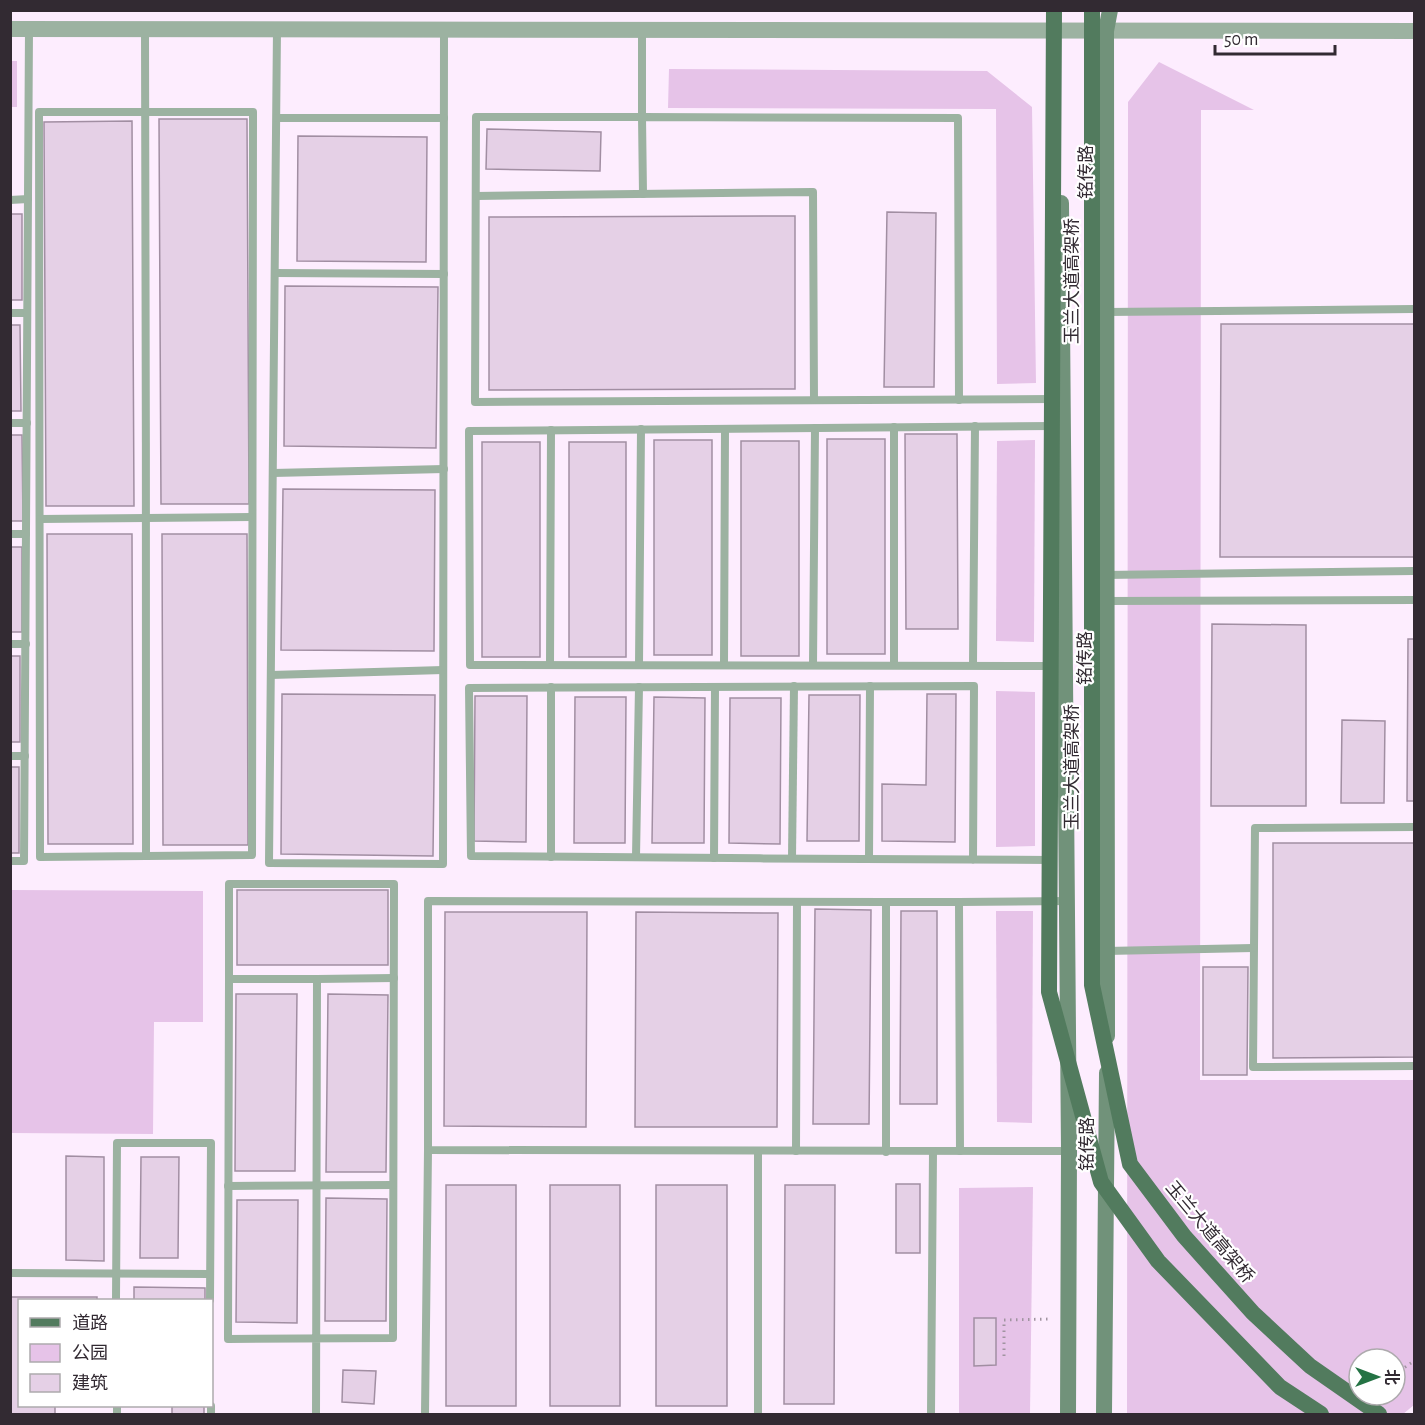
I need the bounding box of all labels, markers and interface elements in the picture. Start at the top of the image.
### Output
scale bar [1215,18,1335,56]
text: 50 m [1224,31,1258,49]
street label: 铭传路 [1076,145,1096,199]
street label: 玉兰大道高架桥 [1062,218,1082,344]
street label: 铭传路 [1075,631,1095,685]
street label: 玉兰大道高架桥 [1062,704,1082,830]
street label: 铭传路 [1077,1117,1097,1171]
street label: 玉兰大道高架桥 [1162,1177,1258,1287]
legend [18,1299,213,1407]
text: 道路 [72,1313,108,1333]
text: 公园 [72,1344,108,1363]
north arrow [1347,1347,1407,1407]
text: 北 [1383,1369,1400,1385]
text: 建筑 [72,1373,108,1393]

